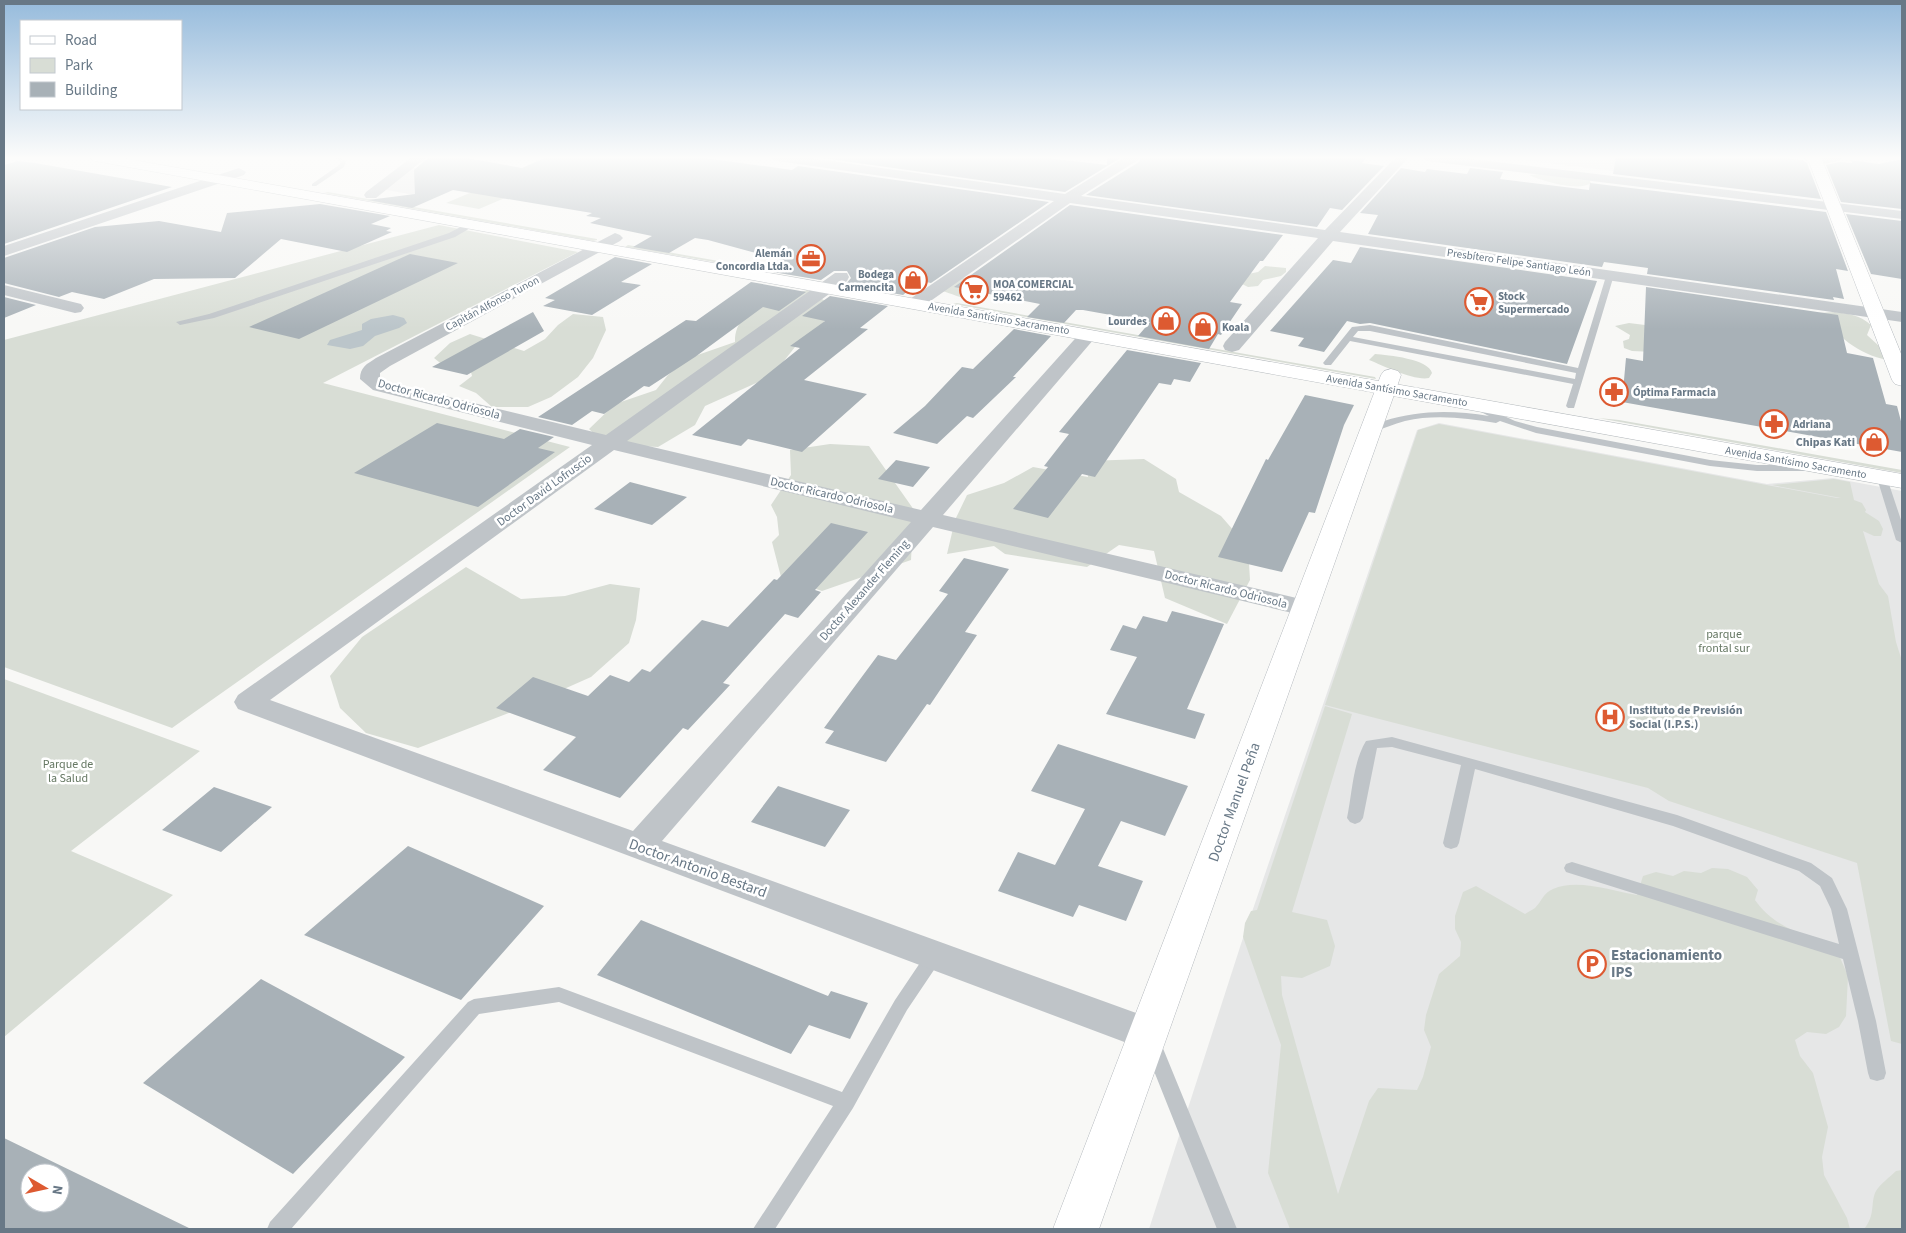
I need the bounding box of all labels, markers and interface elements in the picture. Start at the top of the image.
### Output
legend [20,20,182,110]
text: Road [65,30,97,51]
text: Park [65,55,94,76]
text: Building [65,80,118,101]
office icon: Alemán Concordia Ltda. [796,244,826,274]
street label: Presbítero Felipe Santiago León [1446,245,1592,280]
place label: Alemán Concordia Ltda. [716,246,792,274]
shop icon: Bodega Carmencita [898,265,928,295]
place label: Bodega Carmencita [838,267,894,295]
street label: Capitán Alfonso Tunon [443,272,542,334]
supermarket icon: MOA COMERCIAL 59462 [959,275,989,305]
place label: MOA COMERCIAL 59462 [993,277,1074,305]
supermarket icon: Stock Supermercado [1464,287,1494,317]
place label: Stock Supermercado [1498,289,1569,317]
street label: Avenida Santísimo Sacramento [927,299,1071,338]
shop icon: Lourdes [1151,306,1181,336]
shop icon: Koala [1188,312,1218,342]
place label: Lourdes [1108,314,1147,329]
place label: Koala [1222,320,1249,335]
street label: Avenida Santísimo Sacramento [1325,371,1469,410]
street label: Doctor Ricardo Odriosola [376,375,502,424]
pharmacy icon: Óptima Farmacia [1599,377,1629,407]
place label: Óptima Farmacia [1633,385,1716,400]
pharmacy icon: Adriana [1759,409,1789,439]
place label: Adriana [1792,417,1831,432]
shop icon: Chipas Kati [1859,427,1889,457]
place label: Chipas Kati [1796,434,1855,451]
street label: Avenida Santísimo Sacramento [1724,443,1868,482]
street label: Doctor David Lofruscio [493,450,595,531]
street label: Doctor Ricardo Odriosola [769,473,895,518]
street label: Doctor Alexander Fleming [816,536,913,645]
street label: Doctor Ricardo Odriosola [1163,566,1289,613]
park label: parque frontal sur [1698,626,1751,657]
hospital icon: Instituto de Previsión Social (I.P.S.) [1595,702,1625,732]
place label: Instituto de Previsión Social (I.P.S.) [1629,702,1743,733]
street label: Doctor Manuel Peña [1203,740,1266,865]
park label: Parque de la Salud [43,756,93,787]
street label: Doctor Antonio Bestard [626,834,770,903]
place label: Estacionamiento IPS [1611,945,1722,983]
parking icon: Estacionamiento IPS [1577,949,1607,979]
north arrow [20,1163,70,1213]
text: N [46,1184,67,1196]

